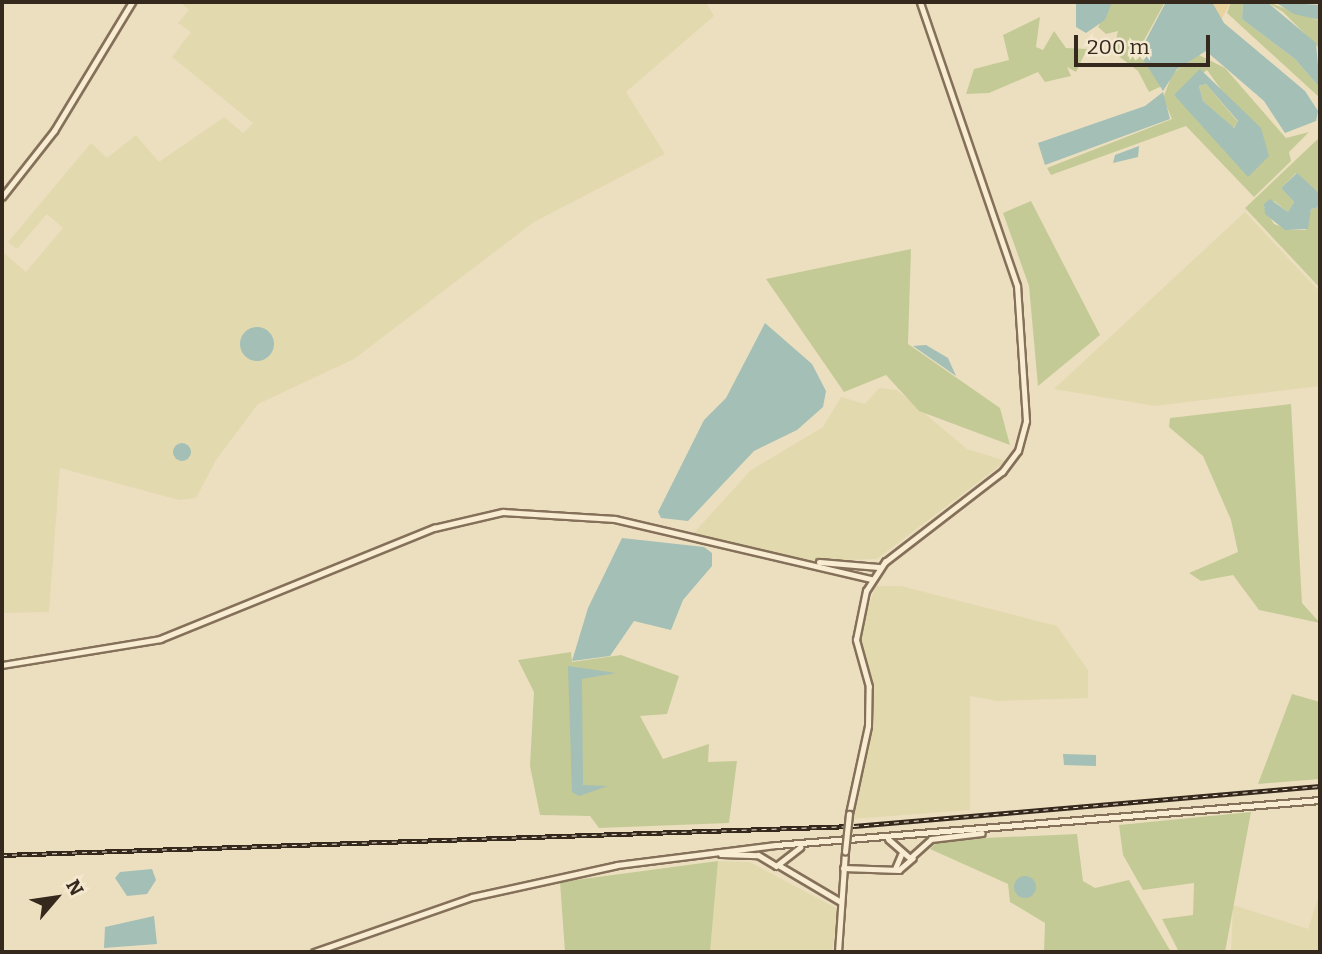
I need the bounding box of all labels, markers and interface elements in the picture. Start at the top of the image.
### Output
scale bar [1077,21,1214,65]
text: 200 m [1087,34,1150,60]
north arrow [21,863,91,933]
text: N [61,876,88,900]

